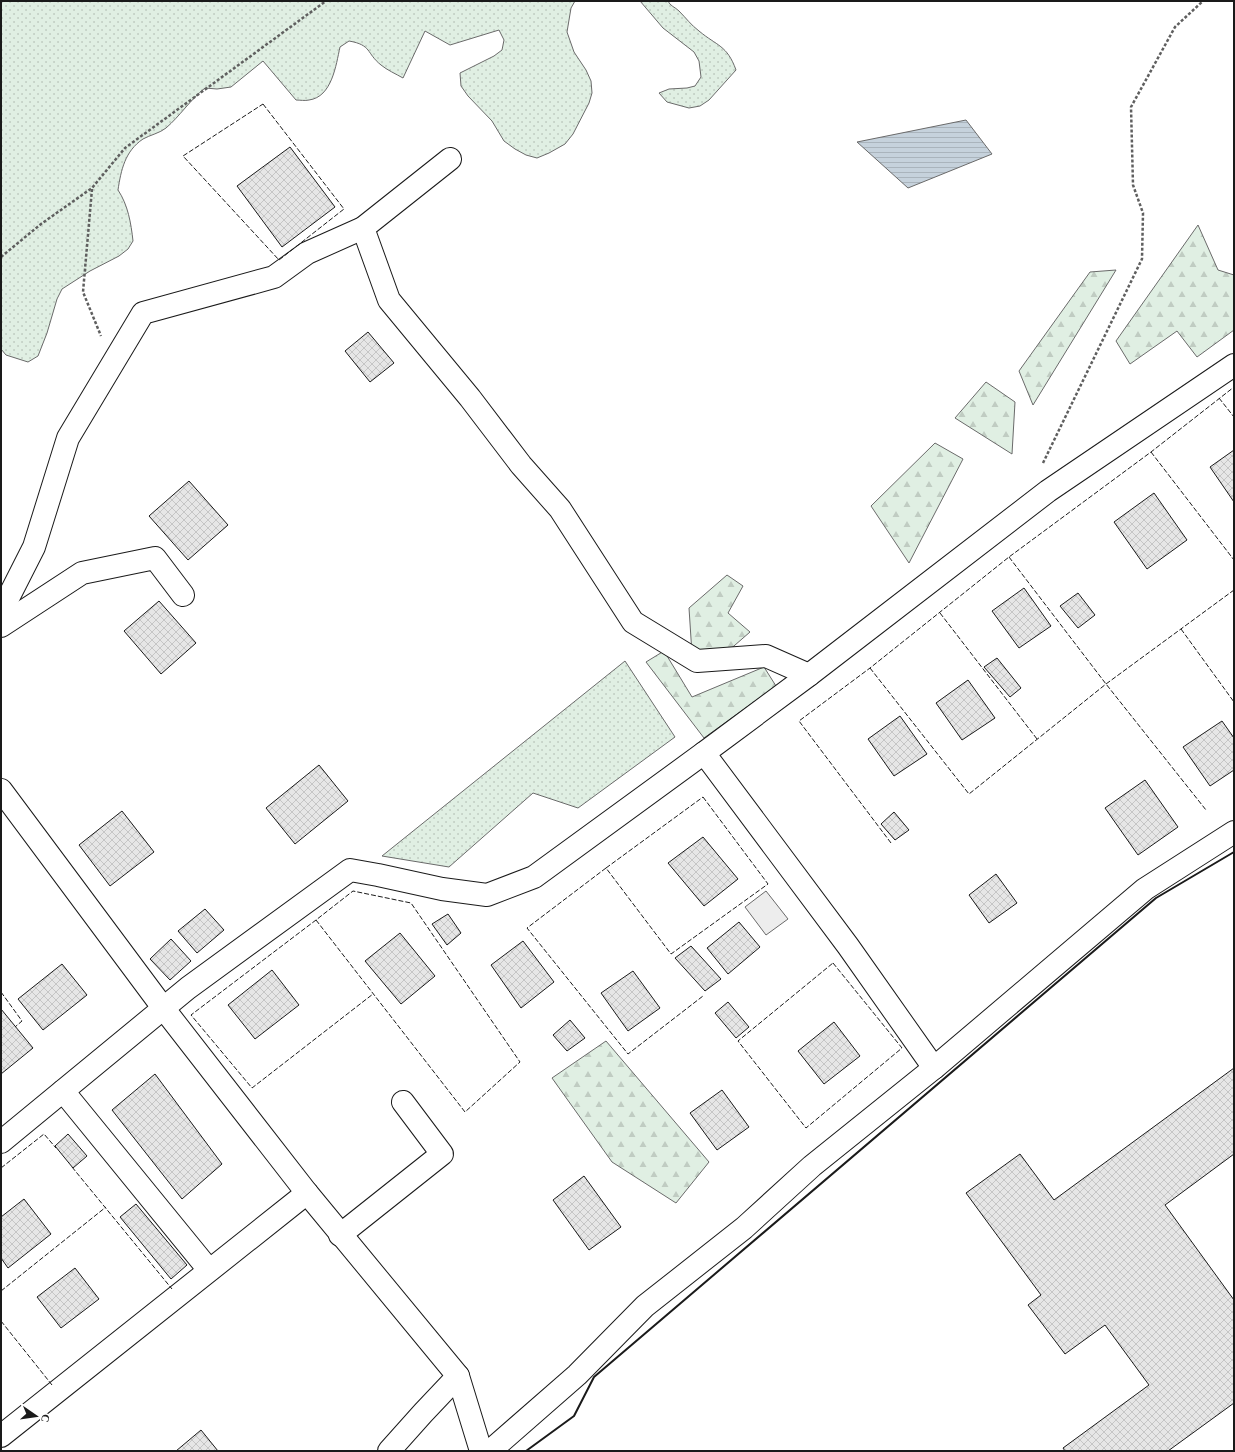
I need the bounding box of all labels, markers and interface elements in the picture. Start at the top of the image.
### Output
north arrow [16,1396,56,1436]
text: С [39,1413,52,1424]

